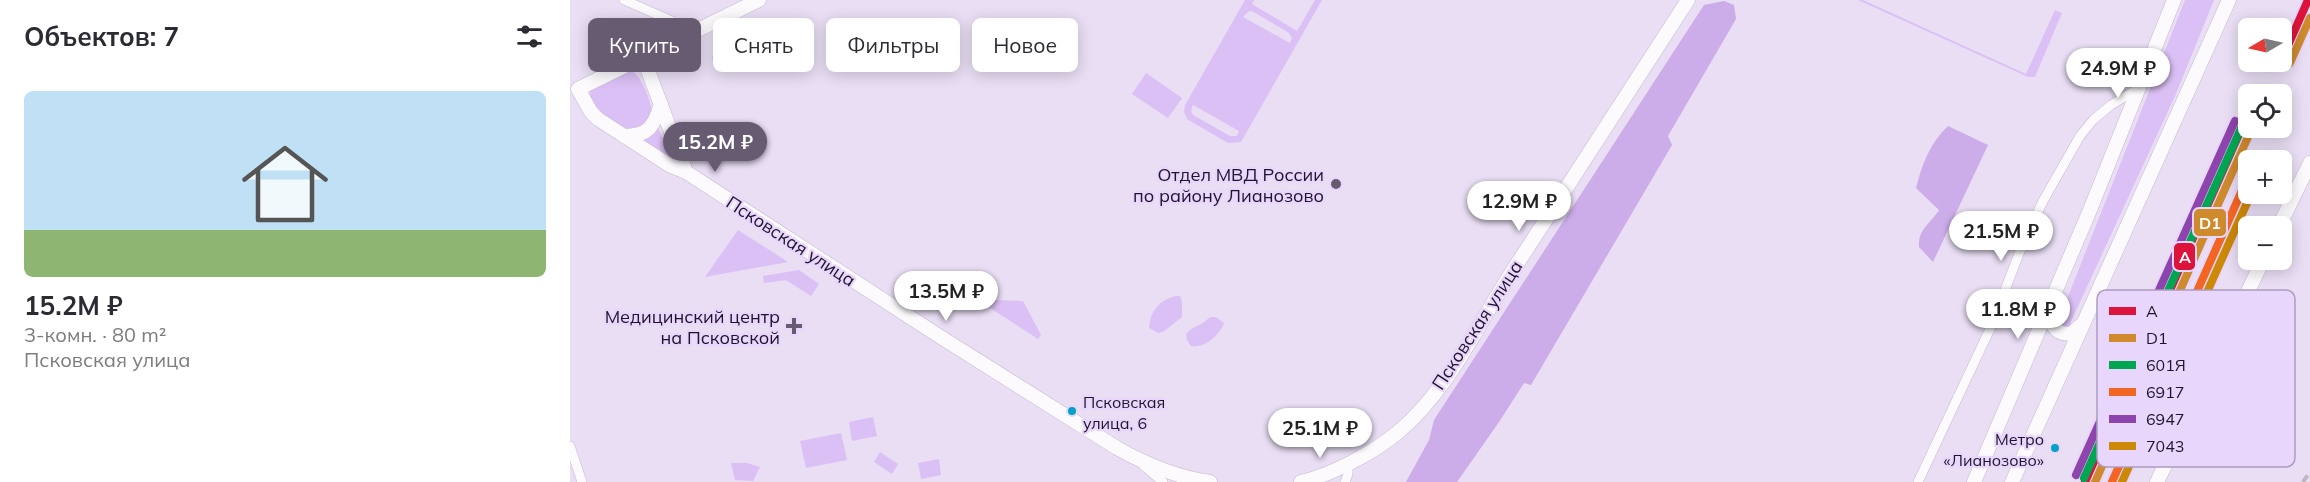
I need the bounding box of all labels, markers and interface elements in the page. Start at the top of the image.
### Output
chip: Купить [588,18,701,72]
chip: Снять [713,18,814,72]
chip: Фильтры [826,18,960,72]
chip: Новое [972,18,1078,72]
north arrow [2238,18,2292,72]
map controls [2238,18,2292,270]
text: Объектов: 7 [24,20,179,53]
icon: filters [513,20,546,53]
pin: 24.9M ₽ [2063,48,2173,99]
text: 24.9M ₽ [2080,55,2156,80]
button: locate [2238,84,2292,138]
pin: 15.2M ₽ [660,122,770,173]
text: 15.2M ₽ [677,129,753,154]
icon: home [231,130,339,238]
button: + [2238,150,2292,204]
place label: Отдел МВД России по району Лианозово [1133,163,1324,207]
marker: Отдел МВД России по району Лианозово [1329,177,1343,191]
pin: 12.9M ₽ [1464,181,1574,232]
text: 12.9M ₽ [1481,188,1557,213]
street label: Псковская улица [722,191,860,291]
line badge: D1 [2193,208,2227,237]
pin: 21.5M ₽ [1946,211,2056,262]
text: D1 [2199,213,2221,233]
button: − [2238,216,2292,270]
text: 21.5M ₽ [1963,218,2039,243]
line badge: A [2173,242,2196,271]
text: A [2179,247,2191,267]
street label: Псковская улица [1427,256,1527,394]
pin: 13.5M ₽ [891,271,1001,322]
text: 13.5M ₽ [908,278,984,303]
text: 15.2M ₽ [24,289,123,322]
pin: 11.8M ₽ [1963,289,2073,340]
legend [2097,290,2295,467]
text: 11.8M ₽ [1980,296,2056,321]
text: A [2146,301,2158,321]
place label: Медицинский центр на Псковской [605,305,780,349]
marker: Медицинский центр на Псковской [785,317,803,335]
text: 3-комн. · 80 m² [24,322,166,347]
text: D1 [2146,328,2168,348]
text: Псковская улица [24,347,190,372]
text: 601Я [2146,355,2186,375]
text: 6917 [2146,382,2184,402]
place label: Псковская улица, 6 [1083,392,1165,433]
marker: Псковская улица, 6 [1066,405,1078,417]
pin: 25.1M ₽ [1265,408,1375,459]
text: 6947 [2146,409,2184,429]
text: 25.1M ₽ [1282,415,1358,440]
place label: Метро «Лианозово» [1944,429,2044,470]
text: 7043 [2146,436,2184,456]
marker: Метро «Лианозово» [2049,442,2061,454]

